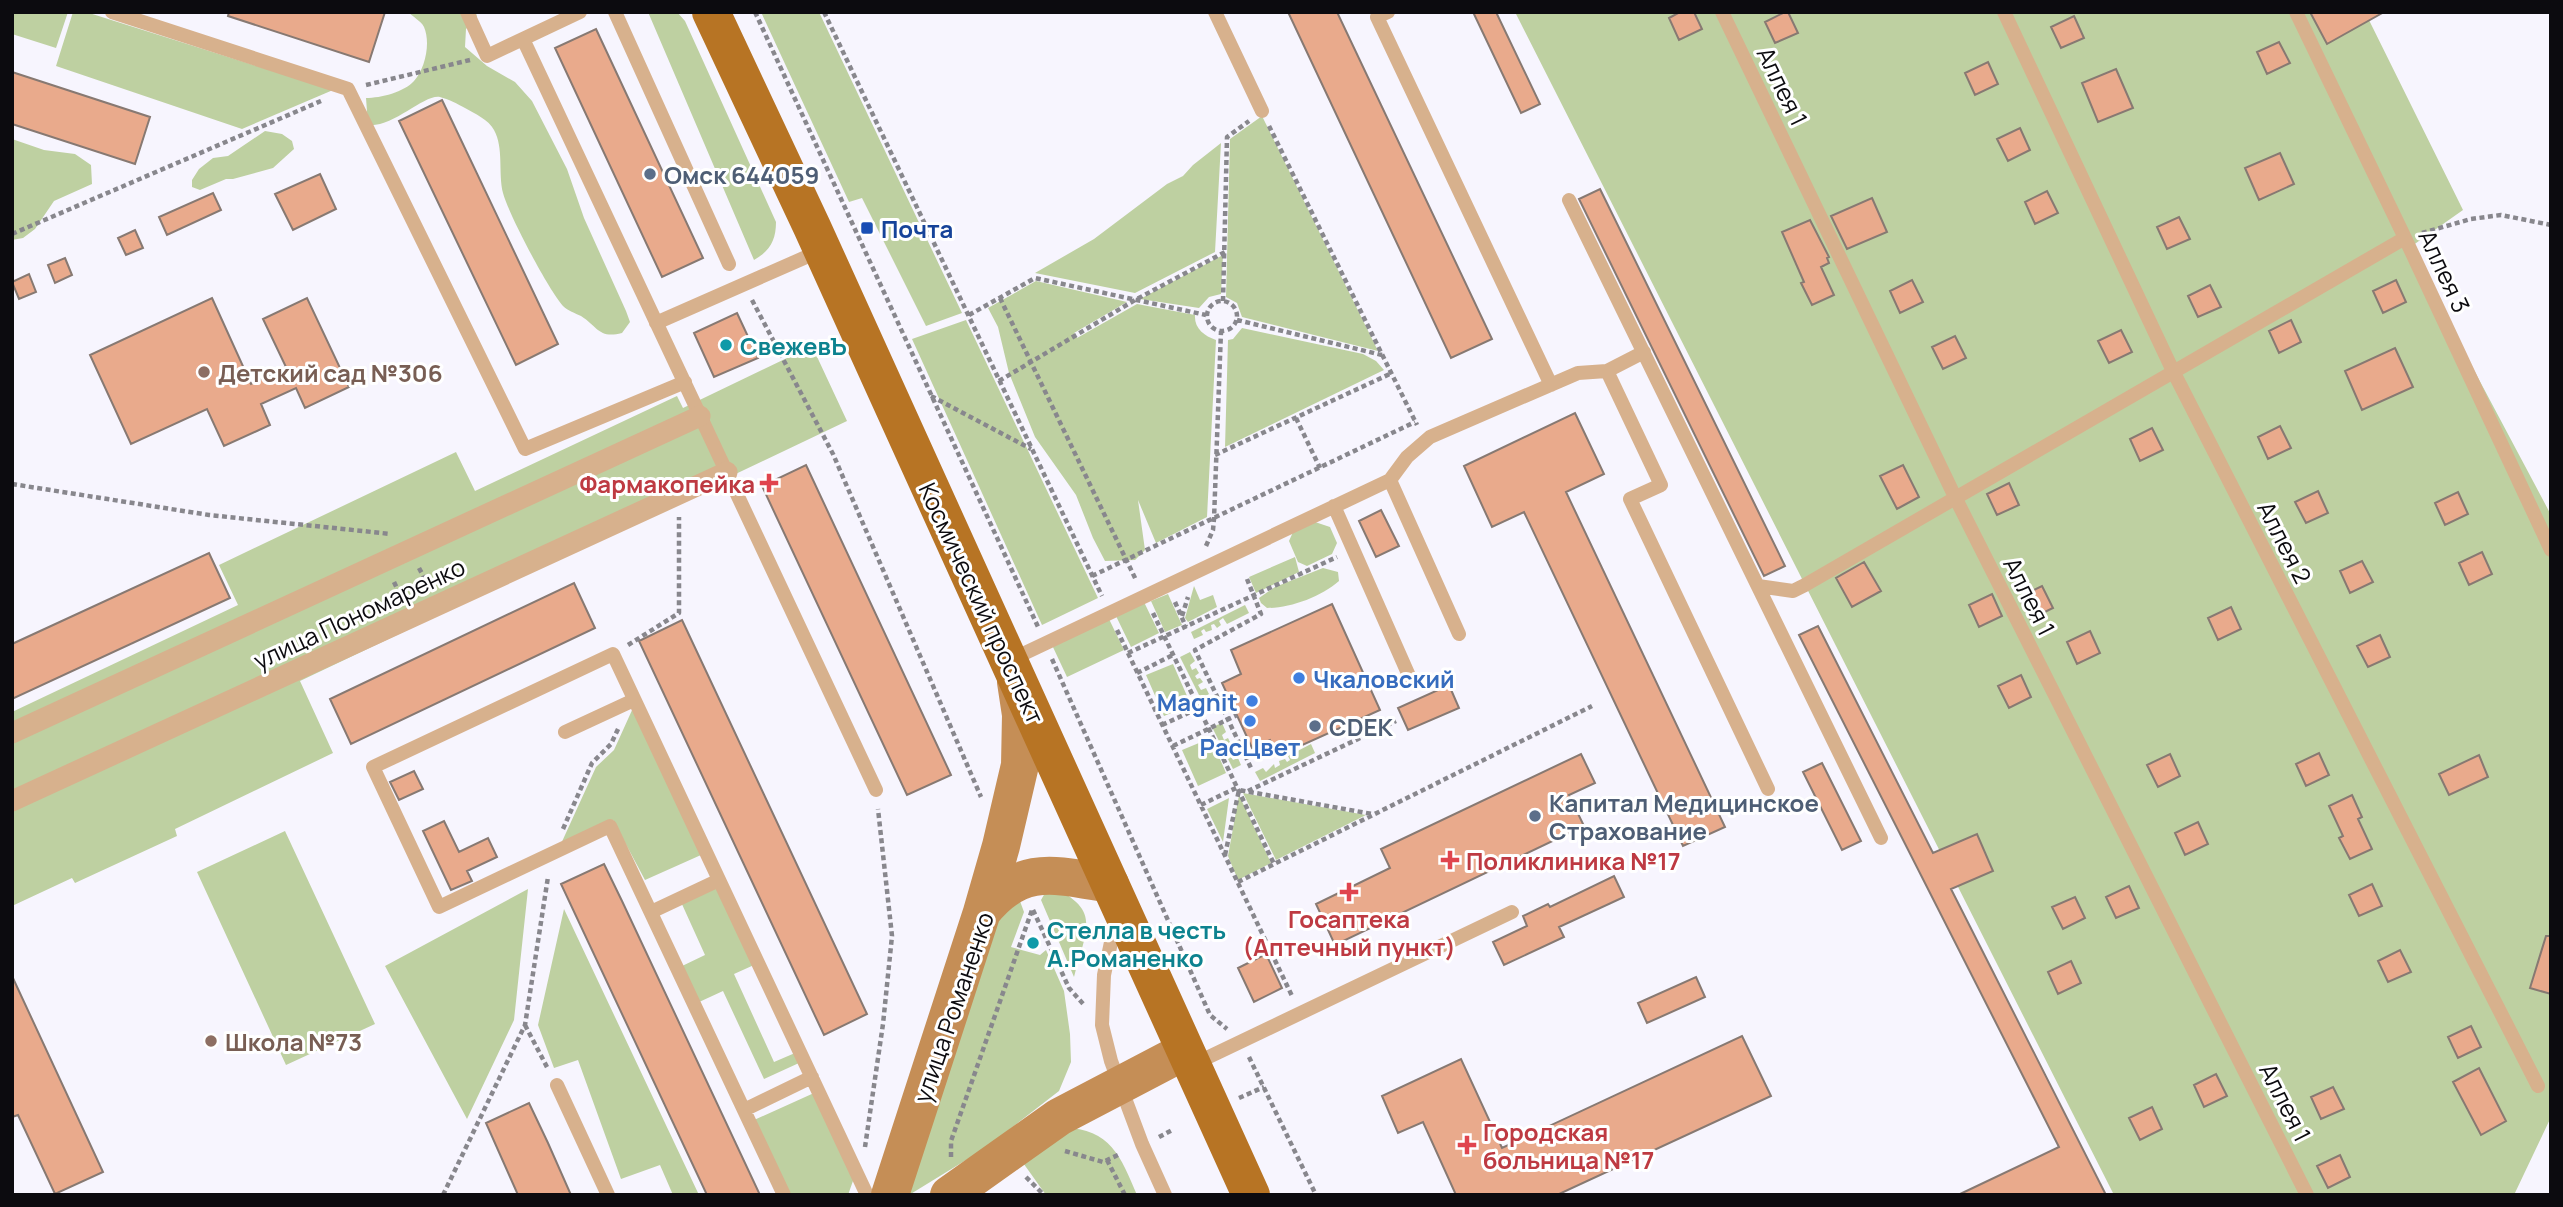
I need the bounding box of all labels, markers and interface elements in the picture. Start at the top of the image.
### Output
street label: Аллея 1 [1750,41,1816,131]
place label: Омск 644059 [664,158,820,191]
marker: Омск 644059 [642,166,658,182]
place label: Почта [881,212,953,245]
marker: Почта [859,220,875,236]
street label: Аллея 3 [2411,224,2479,318]
place label: СвежевЪ [740,329,847,362]
marker: СвежевЪ [718,337,734,353]
place label: Детский сад №306 [218,356,443,389]
marker: Детский сад №306 [196,364,212,380]
place label: Фармакопейка [580,467,755,500]
marker: Фармакопейка [761,475,777,491]
street label: Космический проспект [912,477,1052,729]
street label: Аллея 2 [2250,495,2320,589]
street label: улица Пономаренко [248,549,470,677]
street label: Аллея 1 [1996,551,2064,641]
place label: Чкаловский [1313,662,1455,695]
marker: Чкаловский [1291,670,1307,686]
place label: Magnit [1157,685,1238,718]
marker: Magnit [1244,693,1260,709]
place label: CDEK [1329,710,1394,743]
marker: РасЦвет [1242,713,1258,729]
marker: CDEK [1307,718,1323,734]
place label: РасЦвет [1199,730,1301,763]
place label: Капитал Медицинское Страхование [1549,786,1819,847]
marker: Капитал Медицинское Страхование [1527,808,1543,824]
place label: Поликлиника №17 [1466,844,1681,877]
marker: Поликлиника №17 [1440,850,1460,870]
marker: Госаптека (Аптечный пункт) [1341,884,1357,900]
place label: Госаптека (Аптечный пункт) [1242,902,1456,963]
street label: улица Романенко [905,907,1001,1107]
place label: Стелла в честь А.Романенко [1047,913,1226,974]
marker: Стелла в честь А.Романенко [1025,935,1041,951]
place label: Школа №73 [225,1025,362,1058]
marker: Школа №73 [203,1033,219,1049]
street label: Аллея 1 [2252,1057,2320,1147]
place label: Городская больница №17 [1483,1115,1654,1176]
marker: Городская больница №17 [1457,1135,1477,1155]

